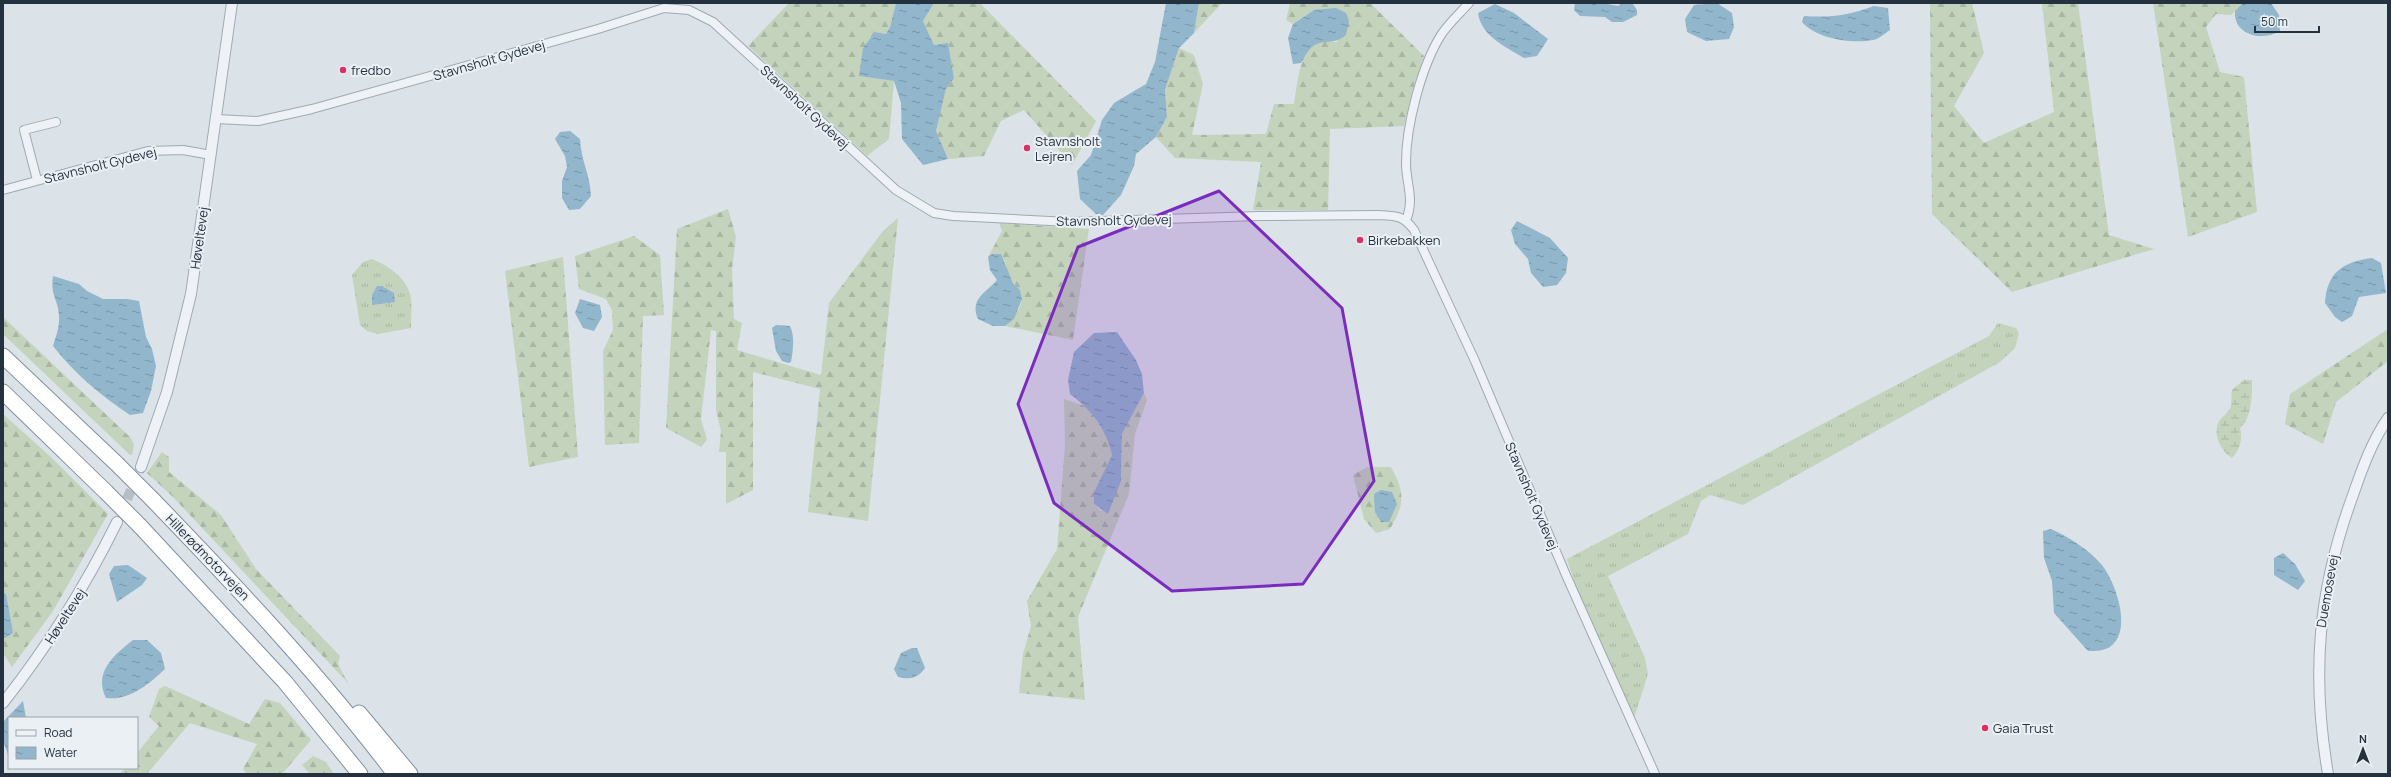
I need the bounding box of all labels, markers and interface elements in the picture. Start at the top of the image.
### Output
scale bar [2255,8,2319,34]
text: 50 m [2261,13,2288,30]
street label: Stavnsholt Gydevej [431,35,547,85]
place label: fredbo [351,61,391,79]
street label: Stavnsholt Gydevej [757,61,853,153]
marker: fredbo [338,65,348,75]
place label: Stavnsholt Lejren [1035,132,1100,165]
street label: Stavnsholt Gydevej [42,142,158,188]
marker: Stavnsholt Lejren [1022,143,1032,153]
street label: Høveltevej [186,206,212,270]
street label: Stavnsholt Gydevej [1056,210,1172,230]
place label: Birkebakken [1368,231,1440,249]
marker: Birkebakken [1355,235,1365,245]
street label: Stavnsholt Gydevej [1501,439,1563,553]
street label: Hillerødmotorvejen [162,510,254,604]
street label: Duemosevej [2312,553,2342,629]
street label: Høveltevej [40,585,90,647]
legend [8,717,138,769]
place label: Gaia Trust [1993,719,2054,737]
marker: Gaia Trust [1980,723,1990,733]
text: Road [44,724,72,741]
north arrow [2343,729,2383,769]
text: N [2359,731,2367,746]
text: Water [44,744,78,761]

